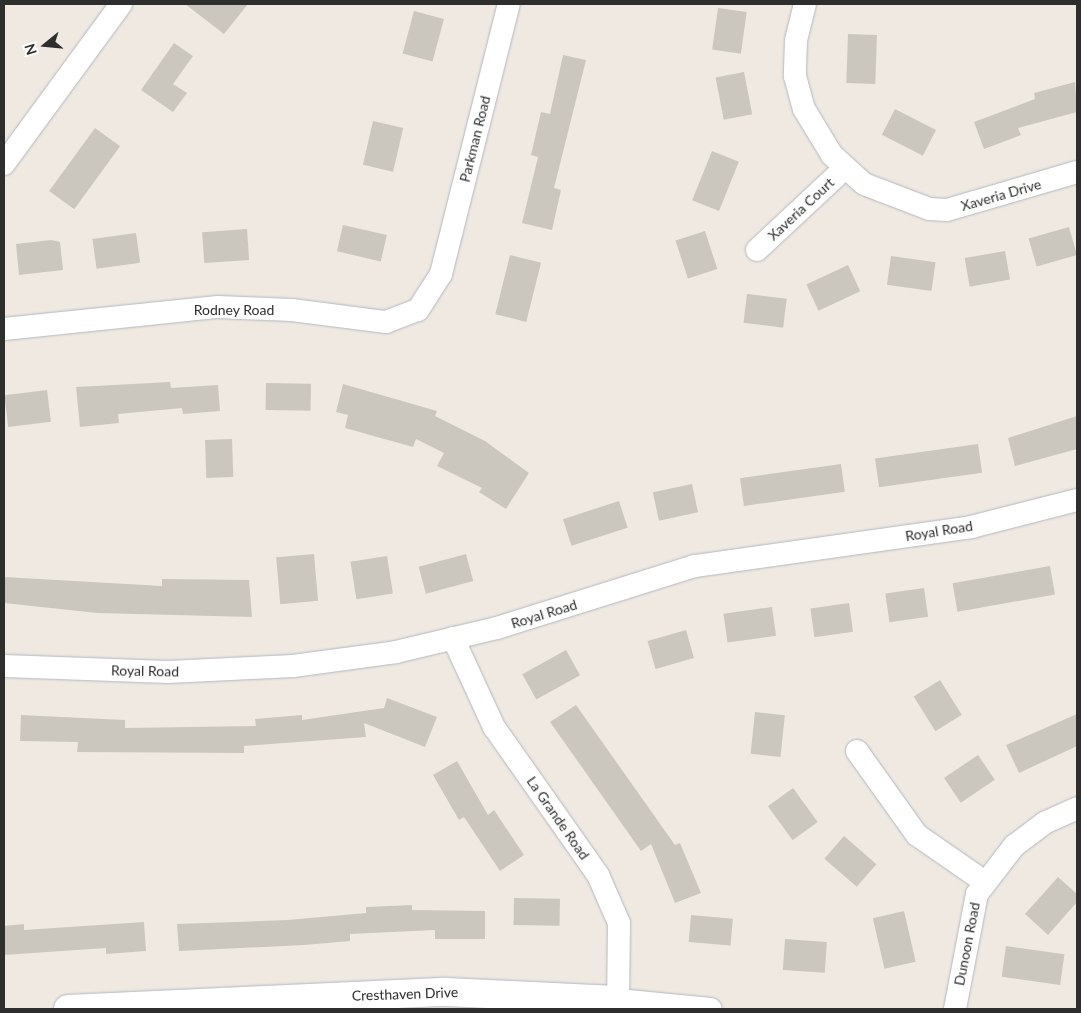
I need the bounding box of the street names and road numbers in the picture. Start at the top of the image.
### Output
street label: Parkman Road [456,94,494,184]
street label: Xaveria Court [764,174,838,244]
street label: Xaveria Drive [959,176,1043,214]
street label: Rodney Road [194,302,274,318]
street label: Royal Road [904,517,974,545]
street label: Royal Road [509,596,579,632]
street label: Royal Road [111,662,179,680]
street label: La Grande Road [523,773,593,863]
street label: Dunoon Road [951,901,983,987]
street label: Cresthaven Drive [352,984,458,1004]

